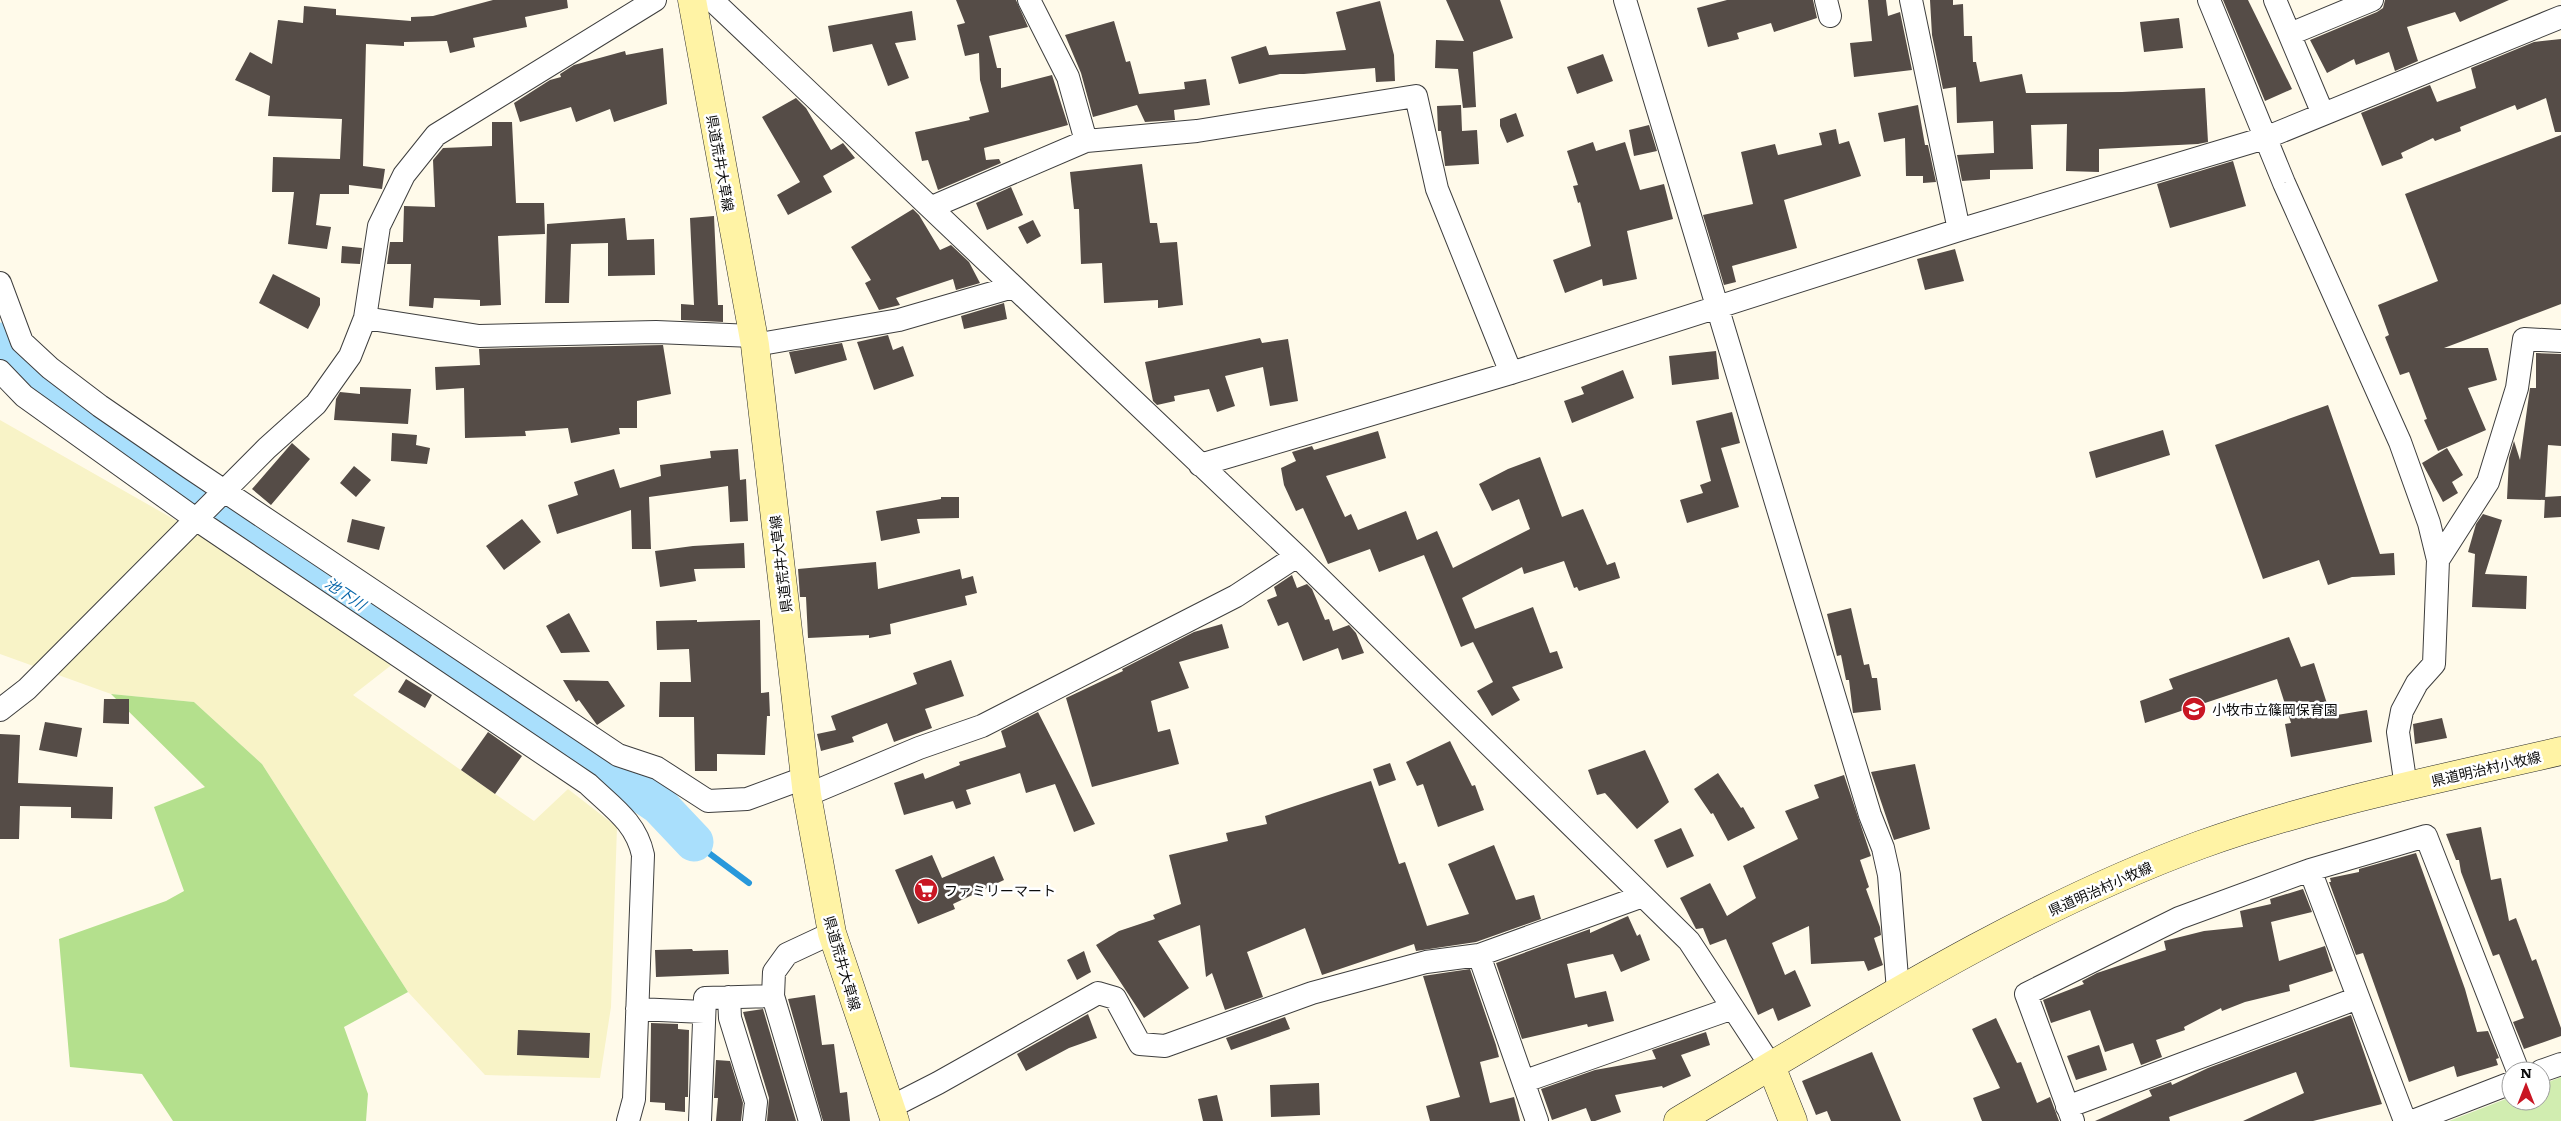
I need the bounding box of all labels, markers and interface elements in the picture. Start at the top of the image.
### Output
street label: 県道荒井大草線 [703,113,739,213]
street label: 県道荒井大草線 [764,514,796,614]
water label: 池下川 [321,571,373,616]
school or university icon: 小牧市立篠岡保育園 [2181,696,2207,722]
place label: 小牧市立篠岡保育園 [2212,699,2338,719]
street label: 県道明治村小牧線 [2429,746,2543,790]
street label: 県道明治村小牧線 [2045,856,2155,920]
supermarket icon: ファミリーマート [913,877,939,903]
place label: ファミリーマート [944,880,1056,900]
street label: 県道荒井大草線 [820,913,866,1013]
north arrow [2501,1061,2551,1111]
text: N [2520,1062,2532,1082]

